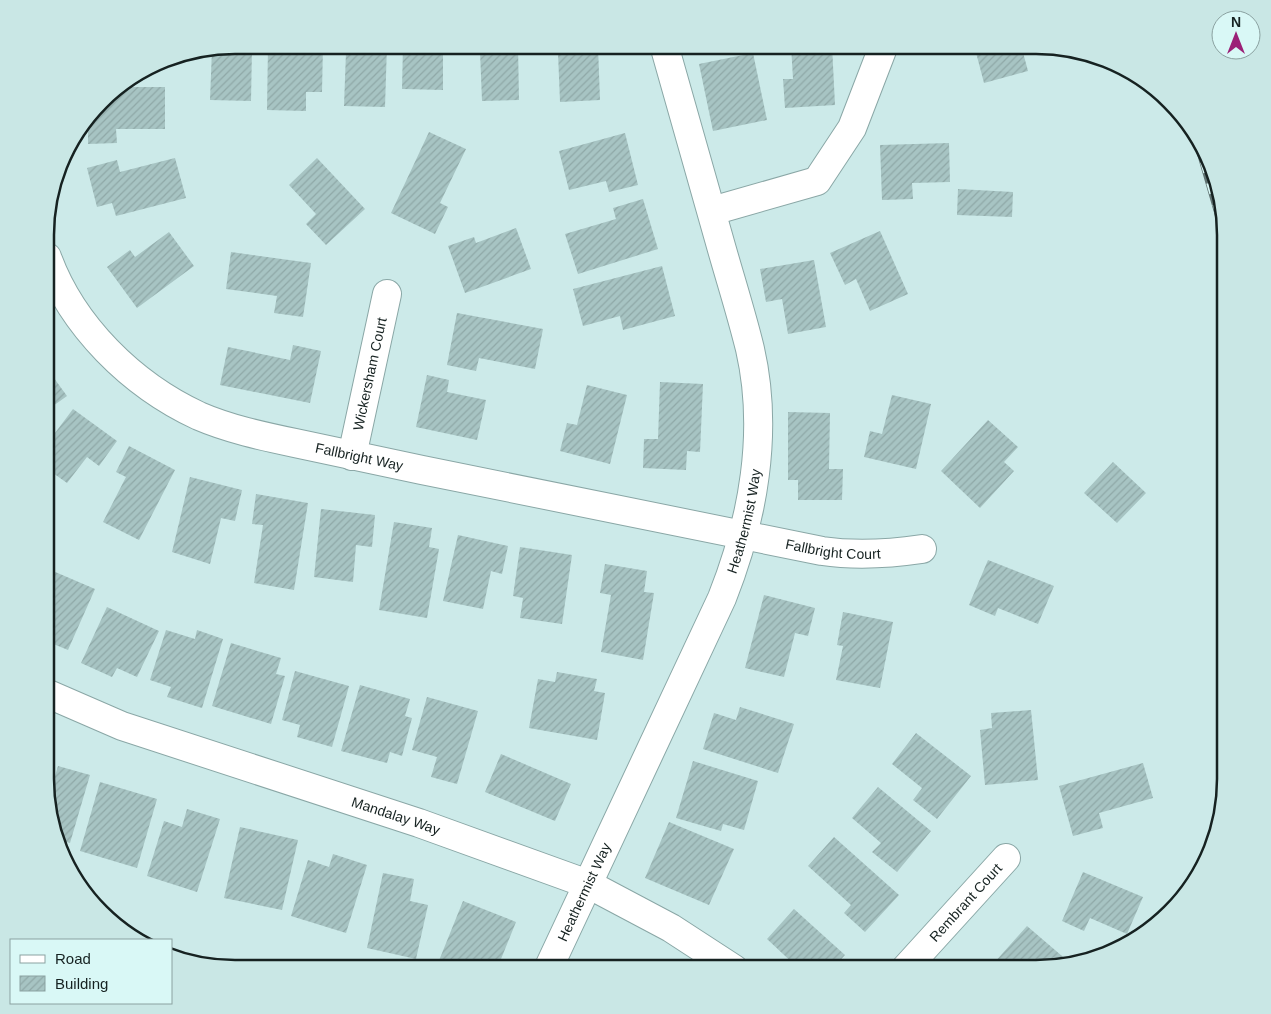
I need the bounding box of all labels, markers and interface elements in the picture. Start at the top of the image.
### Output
north arrow [1211,10,1261,60]
text: N [1231,14,1241,30]
street label: Wickersham Court [350,316,390,432]
street label: Fallbright Way [314,440,405,474]
street label: Heathermist Way [724,468,763,575]
street label: Fallbright Court [784,536,881,562]
street label: Mandalay Way [350,794,442,838]
street label: Heathermist Way [554,840,614,944]
street label: Rembrant Court [926,860,1005,945]
legend [10,939,172,1004]
text: Road [55,950,91,967]
text: Building [55,975,108,992]

